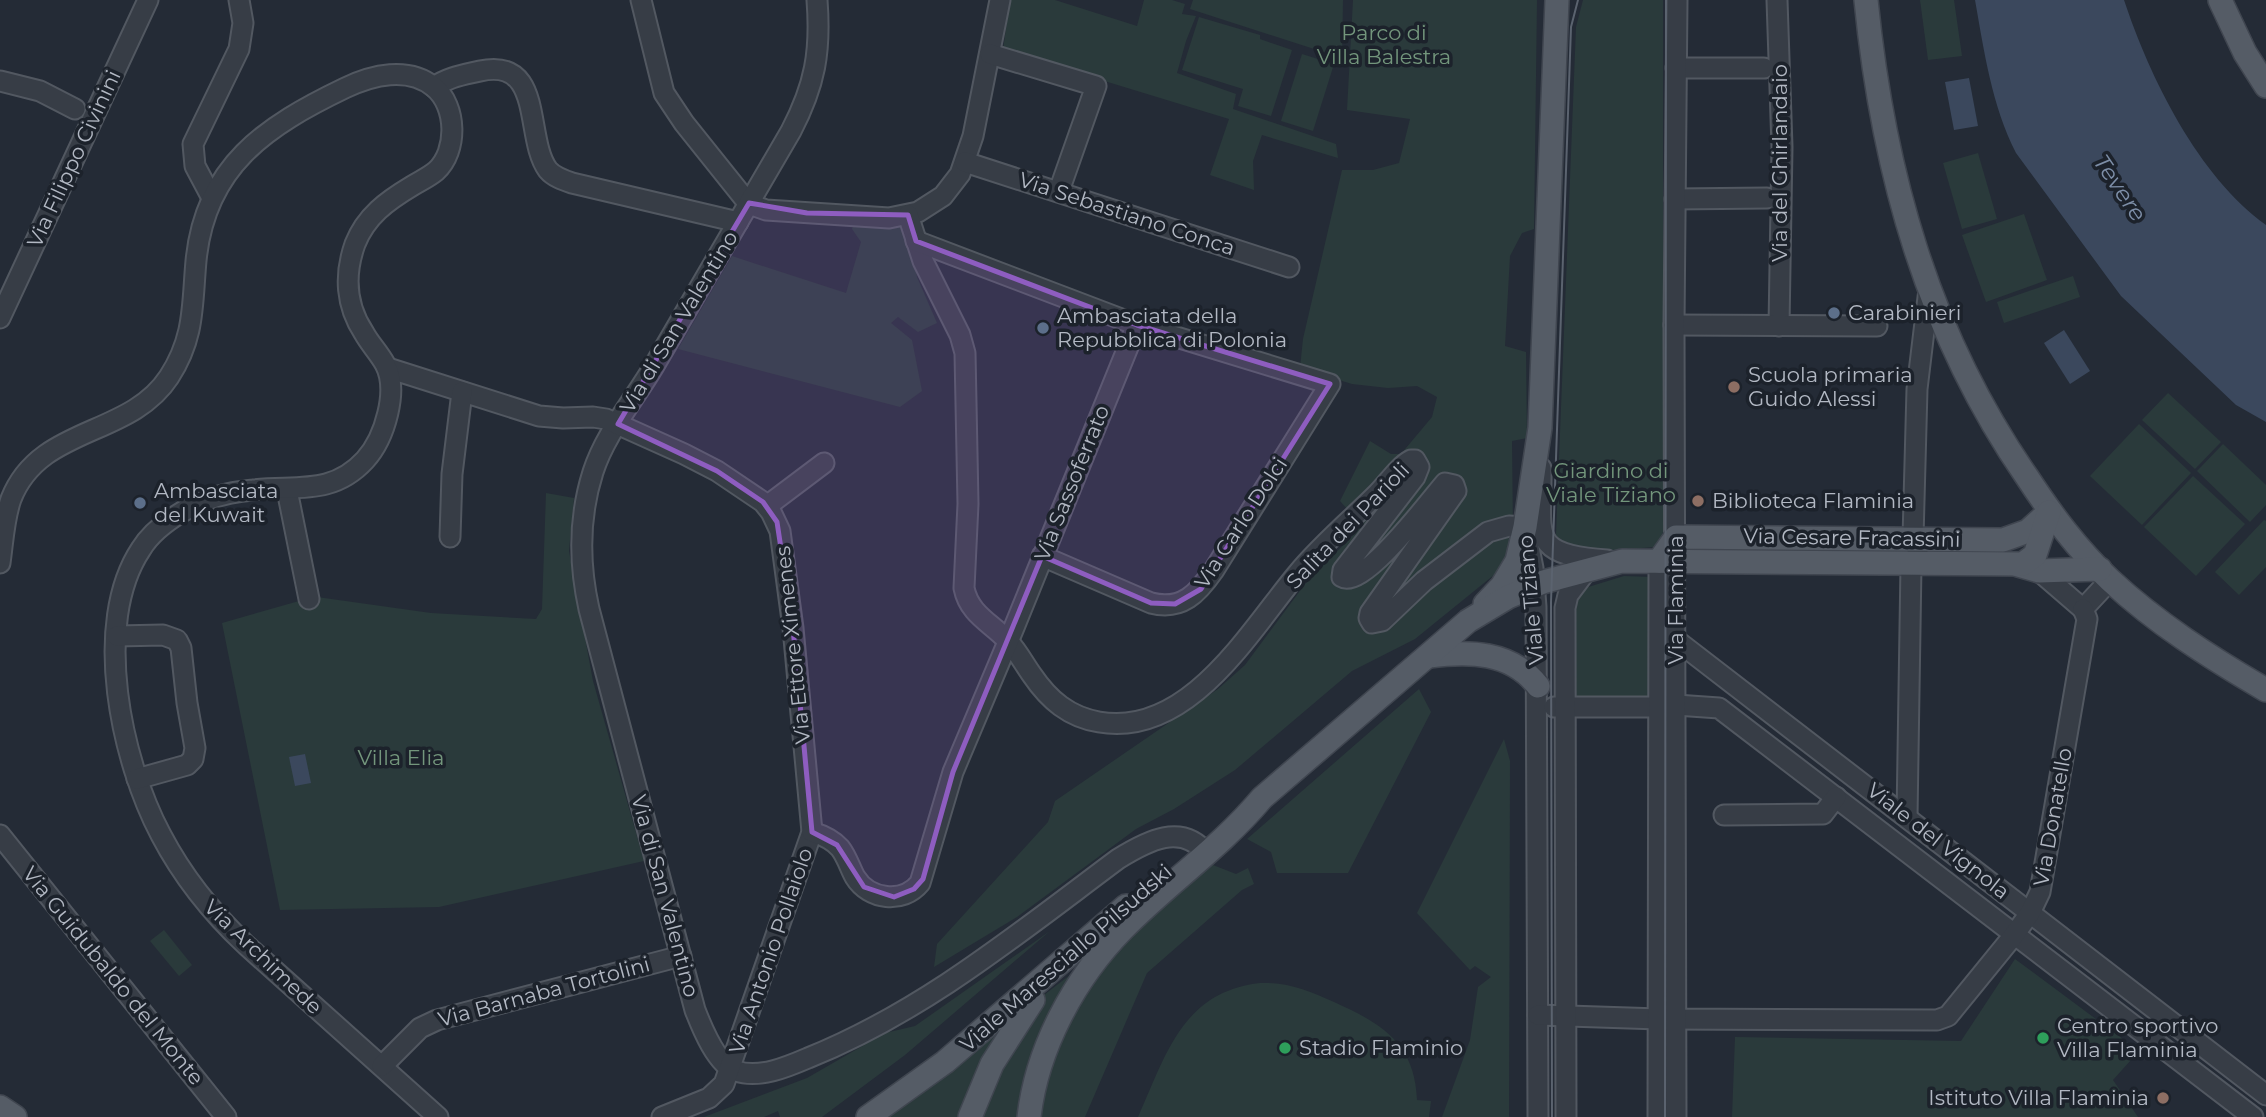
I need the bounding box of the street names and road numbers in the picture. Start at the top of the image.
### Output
street label: Via del Ghirlandaio [1767,64,1792,262]
street label: Via Filippo Civinini [22,66,126,251]
street label: Via Sebastiano Conca [1016,167,1238,260]
street label: Via di San Valentino [614,226,743,417]
street label: Via Sassoferrato [1029,401,1114,564]
street label: Via Carlo Dolci [1189,453,1292,593]
street label: Salita dei Parioli [1281,457,1414,594]
street label: Via Cesare Fracassini [1743,523,1961,552]
street label: Viale Tiziano [1512,534,1549,666]
street label: Via Flaminia [1663,535,1688,665]
street label: Via Ettore Ximenes [770,545,815,745]
street label: Via Donatello [2028,746,2077,888]
street label: Viale del Vignola [1862,777,2015,904]
street label: Via di San Valentino [626,792,704,1000]
street label: Via Antonio Pollaiolo [724,845,818,1057]
street label: Viale Maresciallo Pilsudski [955,859,1177,1057]
street label: Via Guidubaldo del Monte [18,862,209,1090]
street label: Via Archimede [199,894,328,1019]
street label: Via Barnaba Tortolini [435,951,652,1032]

